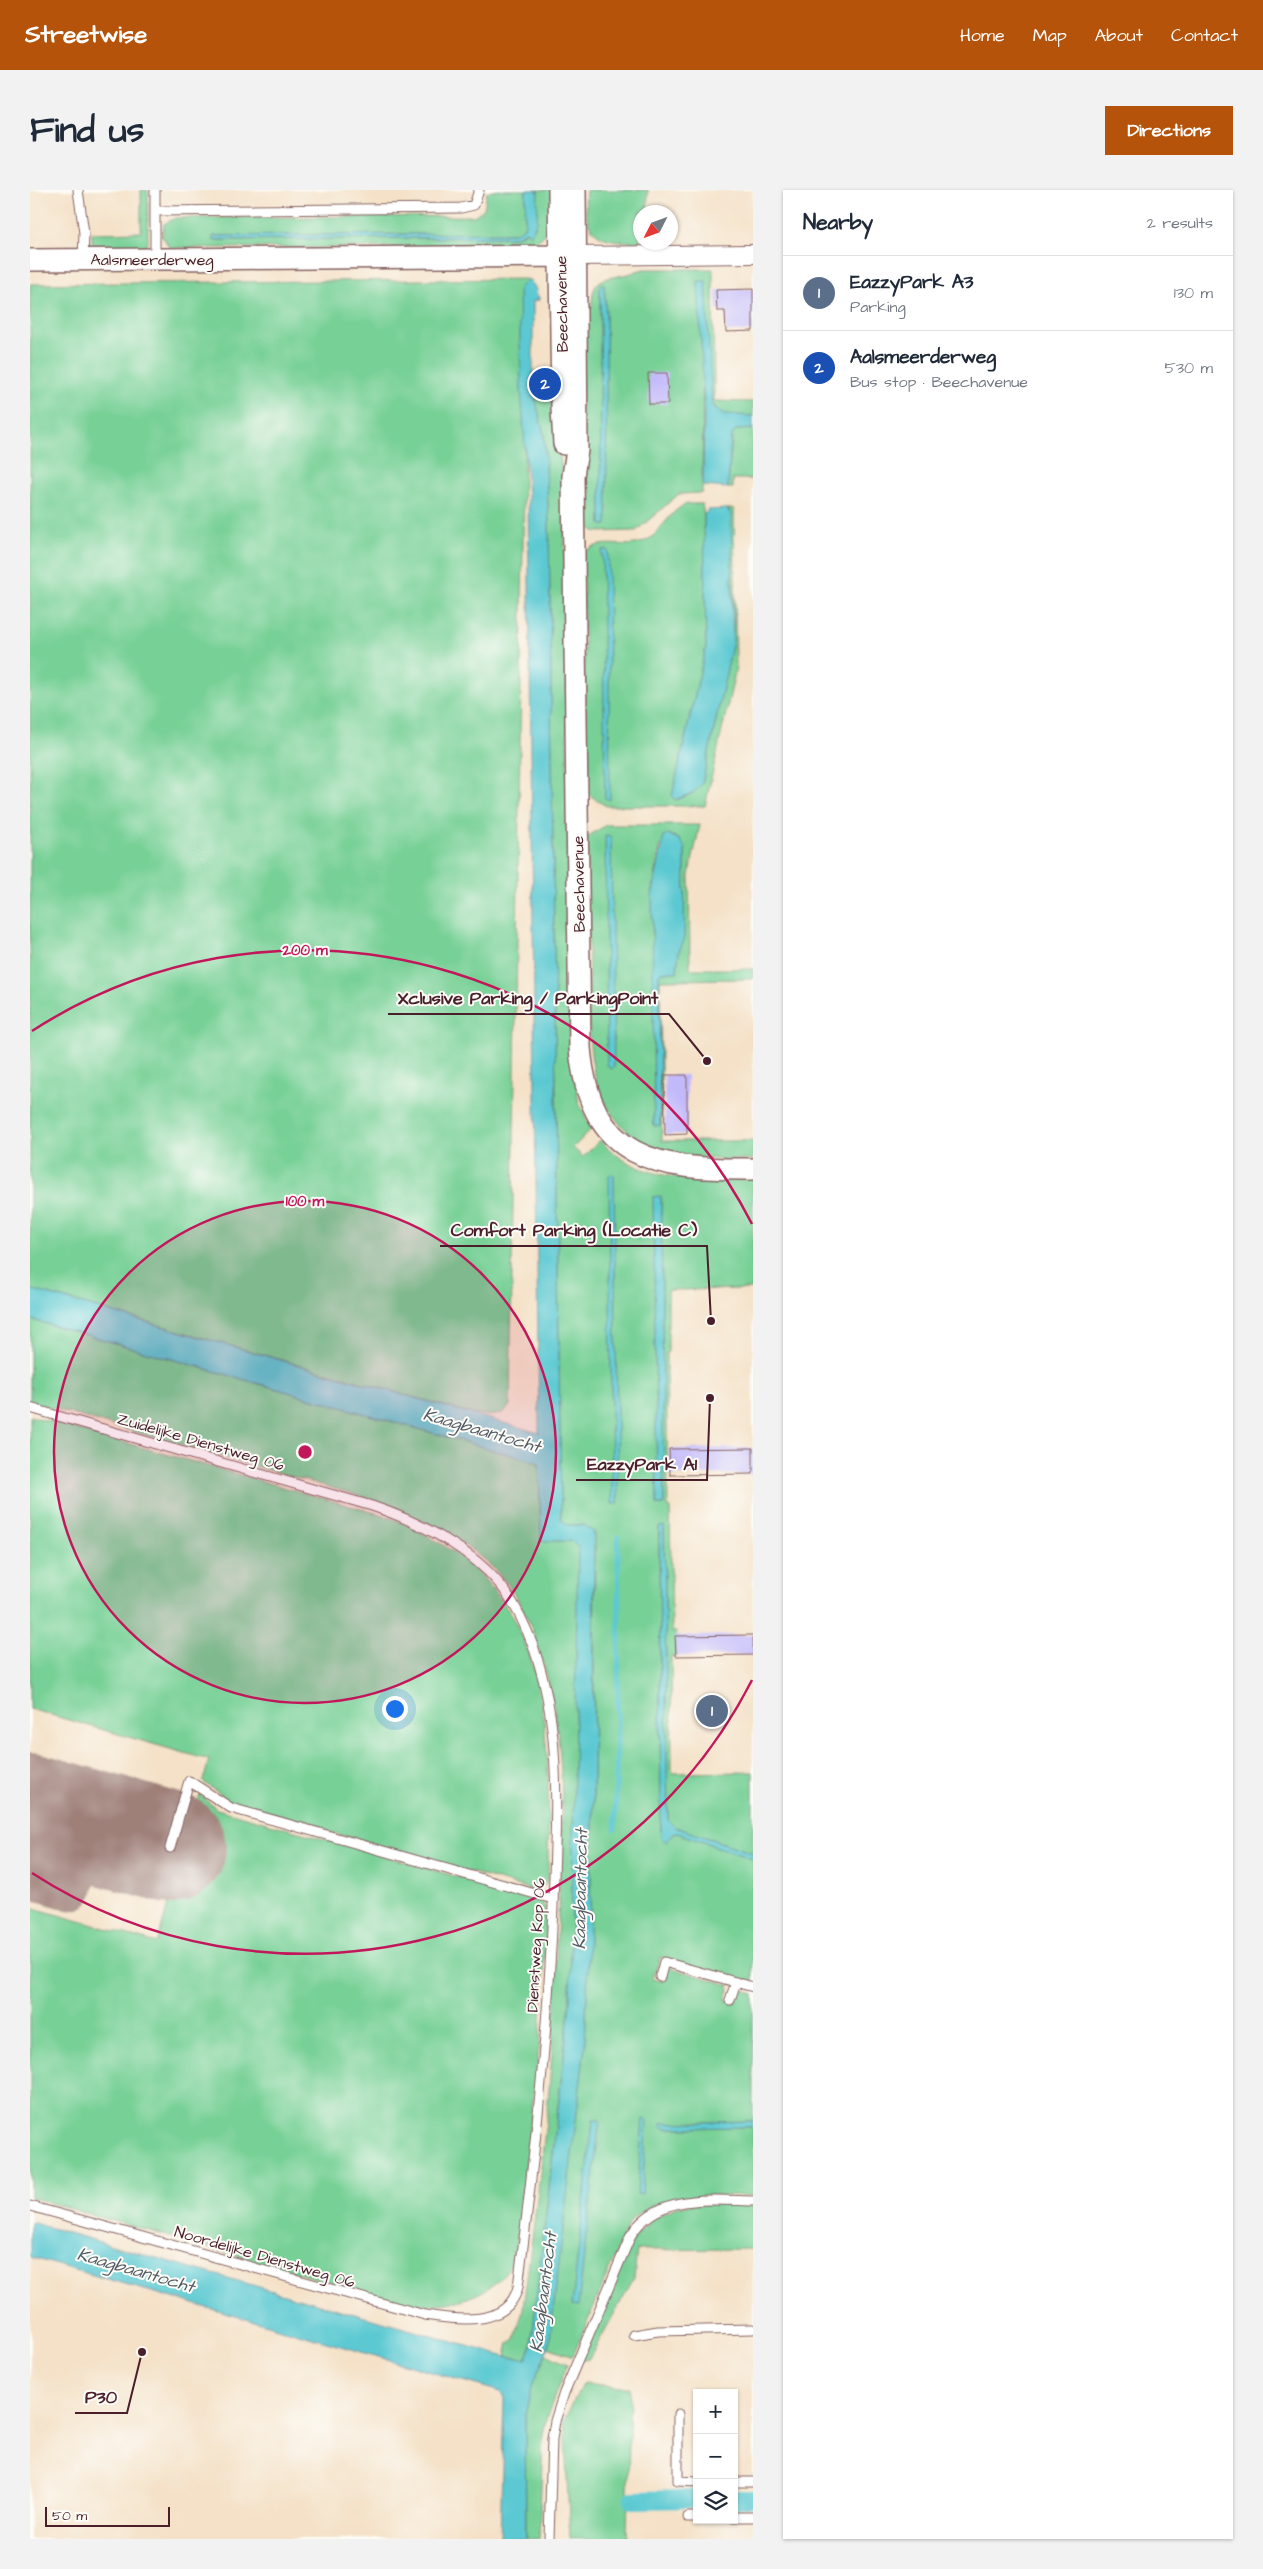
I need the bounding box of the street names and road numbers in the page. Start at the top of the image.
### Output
street label: Aalsmeerderweg [90,249,214,272]
street label: Beechavenue [550,255,574,352]
street label: Beechavenue [567,835,591,932]
street label: Zuidelijke Dienstweg 06 [114,1408,287,1477]
street label: Dienstweg Kop 06 [521,1877,551,2013]
street label: Noordelijke Dienstweg 06 [172,2221,357,2294]

